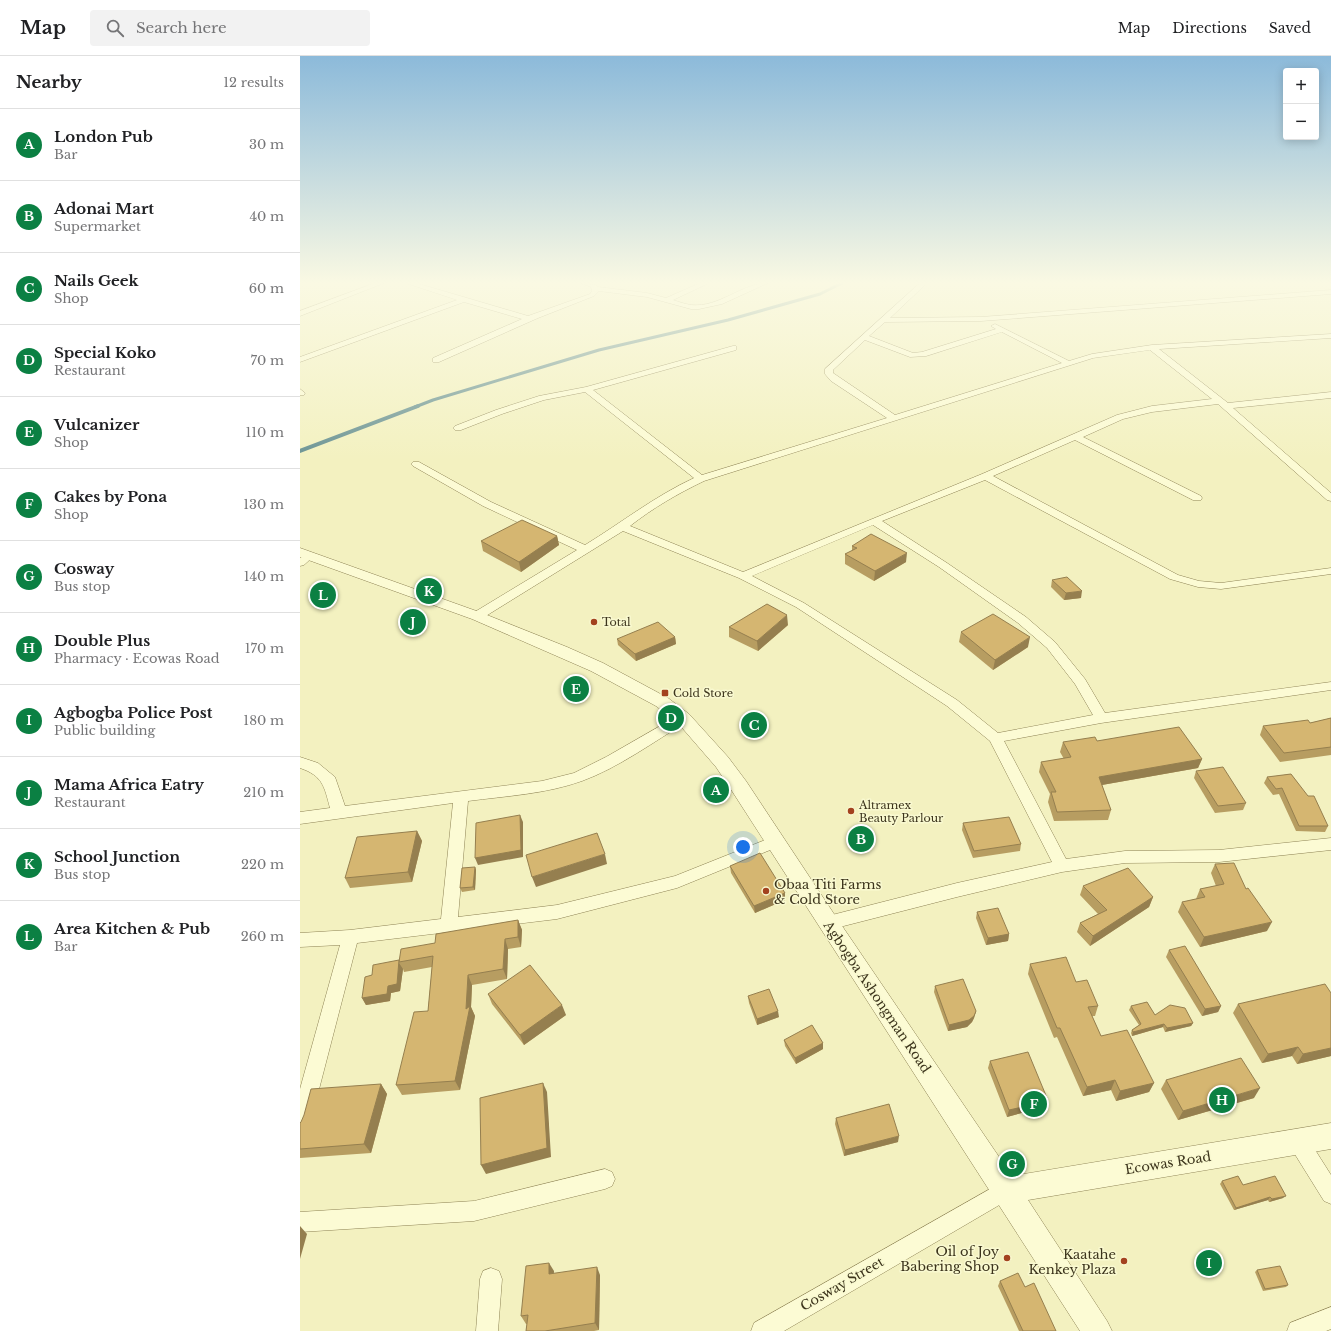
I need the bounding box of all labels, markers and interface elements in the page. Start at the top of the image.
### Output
search box [90,10,370,46]
text: Map [20,16,66,39]
icon: search [104,17,126,39]
text: Search here [136,18,227,37]
text: Map [1118,19,1150,37]
text: Directions [1172,19,1247,37]
text: Saved [1269,19,1311,37]
map controls [1283,68,1319,140]
button: + [1283,68,1319,104]
text: Nearby [16,72,82,93]
text: 12 results [223,74,284,91]
button: − [1283,104,1319,140]
text: London Pub [54,127,153,146]
text: A [24,136,34,153]
text: 30 m [249,136,284,153]
text: Bar [54,146,77,163]
text: Adonai Mart [54,199,154,218]
text: B [24,208,34,225]
text: 40 m [249,208,284,225]
text: Supermarket [54,218,141,235]
text: Nails Geek [54,271,139,290]
text: C [24,280,34,297]
text: 60 m [249,280,284,297]
text: Shop [54,290,89,307]
text: Special Koko [54,343,156,362]
text: D [23,352,35,369]
text: 70 m [251,352,284,369]
text: Restaurant [54,362,126,379]
text: Vulcanizer [54,415,140,434]
text: E [24,424,34,441]
text: 110 m [245,424,284,441]
text: Shop [54,434,89,451]
text: Cakes by Pona [54,487,167,506]
text: F [25,496,33,513]
text: 130 m [243,496,284,513]
text: Shop [54,506,89,523]
text: Cosway [54,559,114,578]
text: G [23,568,35,585]
text: 140 m [244,568,284,585]
pin: K [416,576,442,606]
text: Bus stop [54,578,110,595]
pin: L [310,580,336,610]
pin: J [400,607,426,637]
place label: Total [602,615,631,629]
marker: Total [589,617,599,627]
text: Double Plus [54,631,150,650]
text: H [23,640,35,657]
text: 170 m [245,640,284,657]
text: Pharmacy · Ecowas Road [54,650,220,667]
pin: E [563,674,589,704]
place label: Cold Store [673,686,733,700]
marker: Cold Store [660,688,670,698]
text: Agbogba Police Post [54,703,212,722]
pin: D [658,703,684,733]
pin: C [741,710,767,740]
text: I [26,712,32,729]
text: 180 m [243,712,284,729]
text: Public building [54,722,155,739]
text: Mama Africa Eatry [54,775,204,794]
pin: A [703,775,729,805]
text: J [26,784,32,801]
text: 210 m [243,784,284,801]
text: Restaurant [54,794,126,811]
place label: Altramex Beauty Parlour [858,798,944,825]
marker: Altramex Beauty Parlour [846,806,856,816]
pin: B [848,824,874,854]
your location [733,837,753,857]
text: School Junction [54,847,180,866]
text: K [24,856,34,873]
text: 220 m [241,856,284,873]
text: Bus stop [54,866,110,883]
place label: Obaa Titi Farms & Cold Store [774,876,882,908]
marker: Obaa Titi Farms & Cold Store [761,886,771,896]
street label: Agbogba Ashongman Road [819,917,934,1077]
text: Area Kitchen & Pub [54,919,210,938]
text: L [24,928,34,945]
text: 260 m [241,928,284,945]
text: Bar [54,938,77,955]
pin: H [1209,1085,1235,1115]
pin: F [1021,1089,1047,1119]
street label: Ecowas Road [1124,1148,1213,1178]
pin: G [999,1149,1025,1179]
place label: Oil of Joy Babering Shop [900,1243,1000,1275]
place label: Kaatahe Kenkey Plaza [1028,1246,1117,1278]
pin: I [1196,1248,1222,1278]
street label: Cosway Street [797,1253,887,1315]
marker: Oil of Joy Babering Shop [1002,1253,1012,1263]
marker: Kaatahe Kenkey Plaza [1119,1256,1129,1266]

